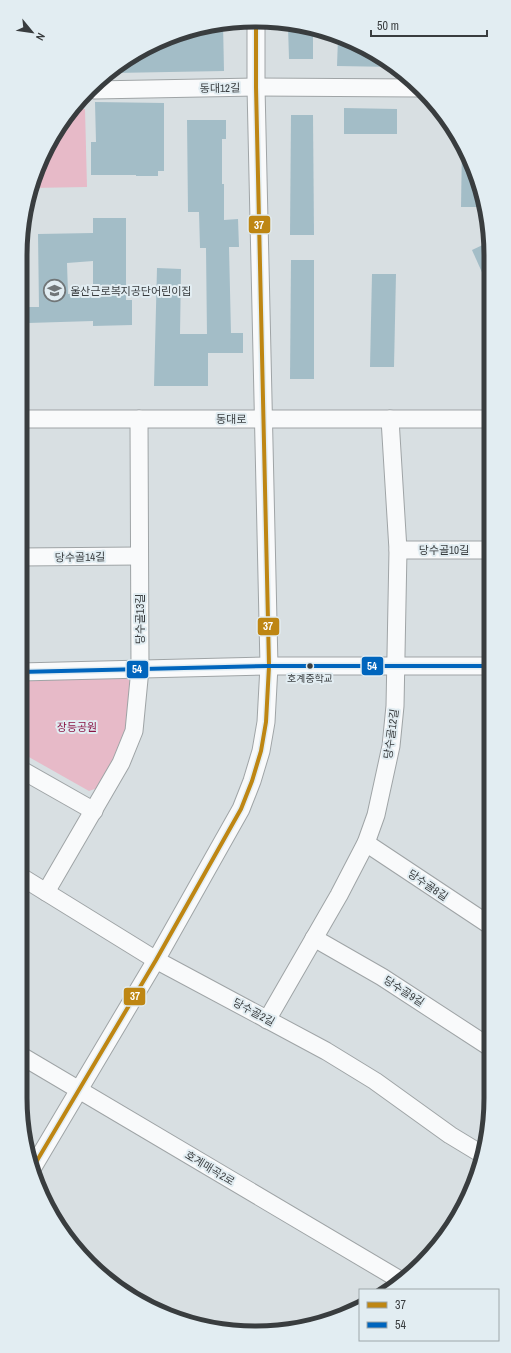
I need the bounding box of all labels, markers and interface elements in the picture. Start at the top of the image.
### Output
north arrow [12,12,52,52]
scale bar [371,12,487,38]
text: 50 m [377,18,399,34]
text: N [33,31,48,43]
street label: 동대12길 [200,81,240,95]
line badge: 37 [248,215,271,234]
text: 37 [254,218,264,232]
school or university icon: 울산근로복지공단어린이집 [41,278,67,304]
place label: 울산근로복지공단어린이집 [70,284,191,298]
street label: 동대로 [216,412,246,426]
street label: 당수골10길 [419,543,469,557]
street label: 당수골14길 [55,550,105,564]
street label: 당수골13길 [133,594,147,644]
line badge: 37 [257,617,280,636]
text: 37 [263,619,273,633]
line badge: 54 [361,656,384,676]
text: 54 [367,659,377,673]
line badge: 54 [126,660,149,679]
marker: 호계중학교 [305,661,315,671]
text: 54 [132,662,142,676]
place label: 호계중학교 [287,672,333,685]
street label: 당수골12길 [381,708,401,760]
park label: 장등공원 [57,720,97,734]
street label: 당수골8길 [405,866,451,904]
street label: 당수골9길 [381,973,427,1009]
line badge: 37 [123,987,146,1006]
text: 37 [130,989,140,1003]
street label: 당수골2길 [231,995,277,1029]
street label: 호계매곡2로 [183,1148,237,1188]
legend [359,1289,499,1341]
text: 37 [395,1297,406,1313]
text: 54 [395,1317,406,1333]

